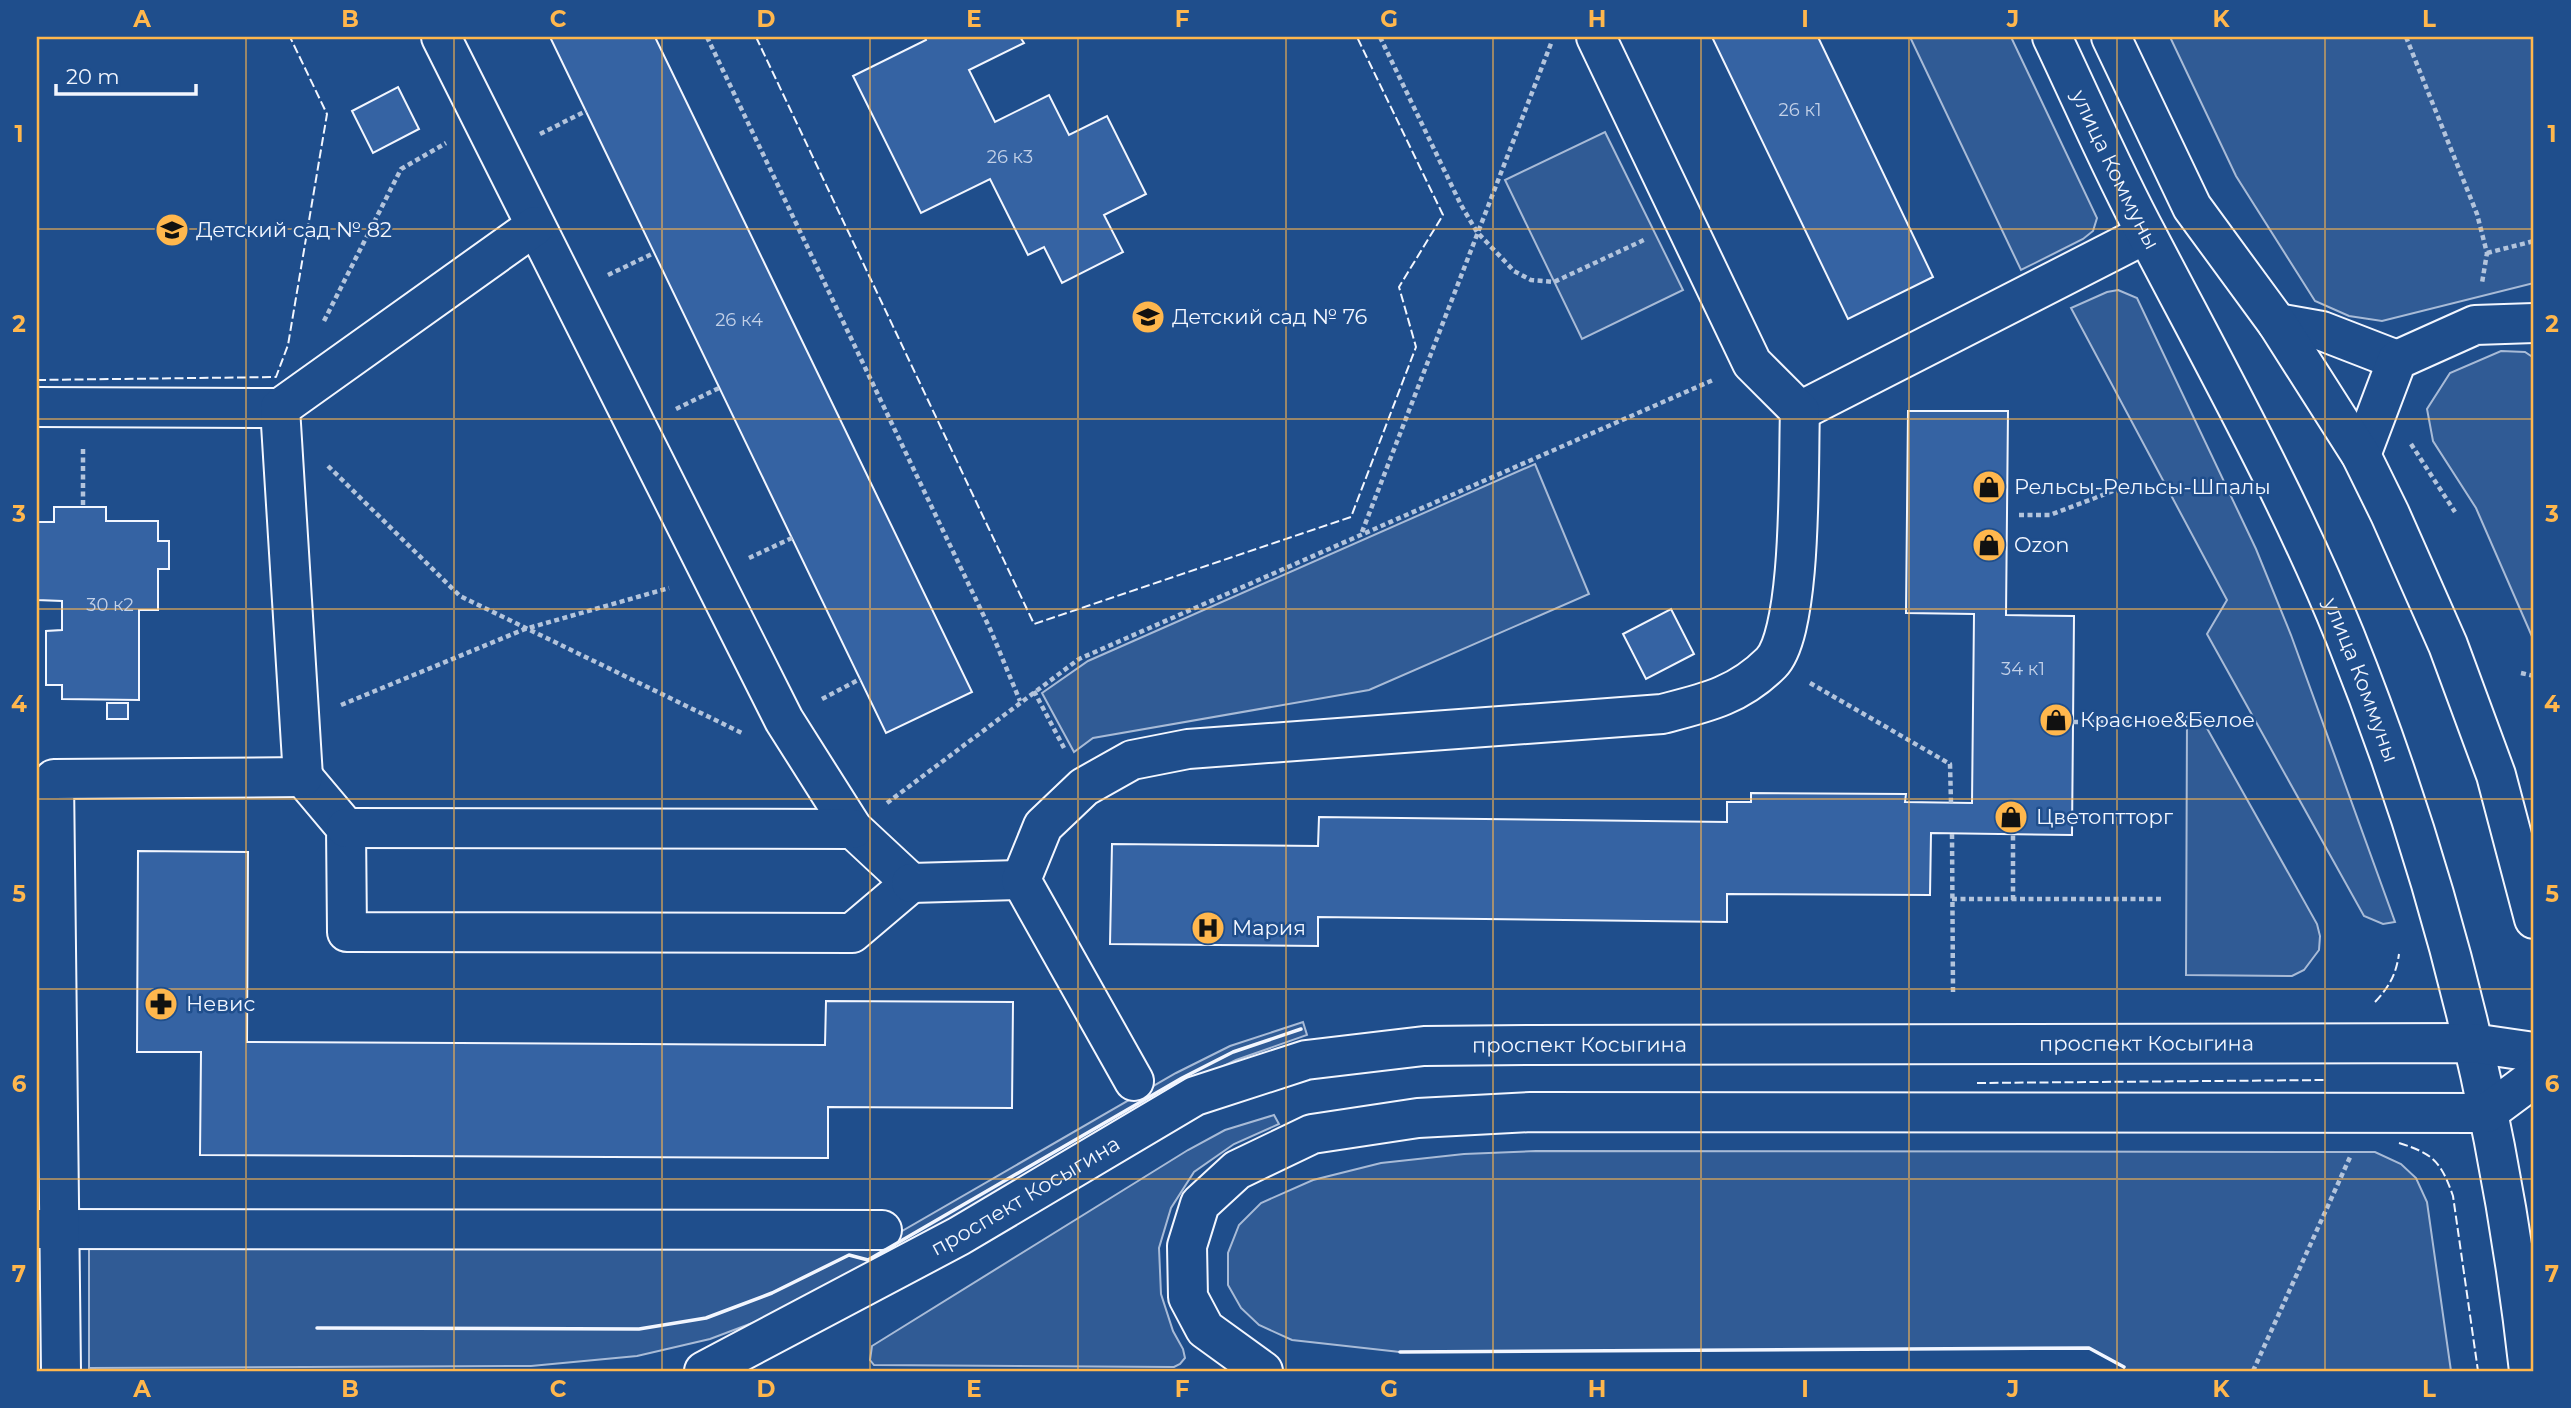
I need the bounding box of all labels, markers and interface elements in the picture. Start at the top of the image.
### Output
text: A [132,5,151,33]
text: B [341,5,359,33]
text: C [550,5,567,33]
text: D [757,5,776,33]
text: E [966,5,982,33]
text: F [1175,5,1190,33]
text: G [1380,5,1398,33]
text: H [1588,5,1606,33]
text: I [1801,5,1809,33]
text: J [2006,5,2019,33]
text: K [2212,5,2230,33]
text: L [2422,5,2436,33]
scale bar [56,52,196,96]
text: 20 m [66,64,120,89]
street label: улица Коммуны [2066,85,2165,253]
house number: 26 к1 [1779,99,1821,121]
text: 1 [14,120,24,148]
text: 1 [2547,120,2557,148]
house number: 26 к3 [987,146,1033,168]
school or university icon: Детский сад № 82 [153,211,191,249]
place label: Детский сад № 82 [196,217,392,242]
school or university icon: Детский сад № 76 [1129,298,1167,336]
place label: Детский сад № 76 [1172,304,1368,329]
house number: 26 к4 [715,309,763,331]
text: 2 [12,310,26,338]
text: 2 [2545,310,2559,338]
shop icon: Рельсы-Рельсы-Шпалы [1970,468,2008,506]
place label: Рельсы-Рельсы-Шпалы [2014,474,2271,499]
text: 3 [11,500,26,528]
text: 3 [2544,500,2559,528]
shop icon: Ozon [1970,526,2008,564]
place label: Ozon [2014,532,2070,557]
street label: улица Коммуны [2318,593,2404,766]
house number: 30 к2 [86,594,134,616]
house number: 34 к1 [2001,658,2045,680]
text: 4 [11,690,27,718]
text: 4 [2544,690,2560,718]
shop icon: Красное&Белое [2037,701,2075,739]
place label: Красное&Белое [2080,707,2255,732]
shop icon: Цветоптторг [1992,798,2030,836]
place label: Цветоптторг [2036,804,2173,829]
text: 5 [12,880,26,908]
text: 5 [2545,880,2559,908]
hospital icon: Мария [1189,909,1227,947]
place label: Мария [1232,915,1306,940]
pharmacy icon: Невис [142,985,180,1023]
place label: Невис [186,991,255,1016]
street label: проспект Косыгина [2039,1030,2254,1056]
street label: проспект Косыгина [1472,1032,1687,1058]
text: 6 [12,1070,27,1098]
text: 6 [2545,1070,2560,1098]
street label: проспект Косыгина [926,1130,1124,1261]
text: 7 [12,1260,26,1288]
text: 7 [2545,1260,2559,1288]
text: A [132,1375,151,1403]
text: B [341,1375,359,1403]
text: C [550,1375,567,1403]
text: D [757,1375,776,1403]
text: E [966,1375,982,1403]
text: F [1175,1375,1190,1403]
text: G [1380,1375,1398,1403]
text: H [1588,1375,1606,1403]
text: I [1801,1375,1809,1403]
text: J [2006,1375,2019,1403]
text: K [2212,1375,2230,1403]
text: L [2422,1375,2436,1403]

